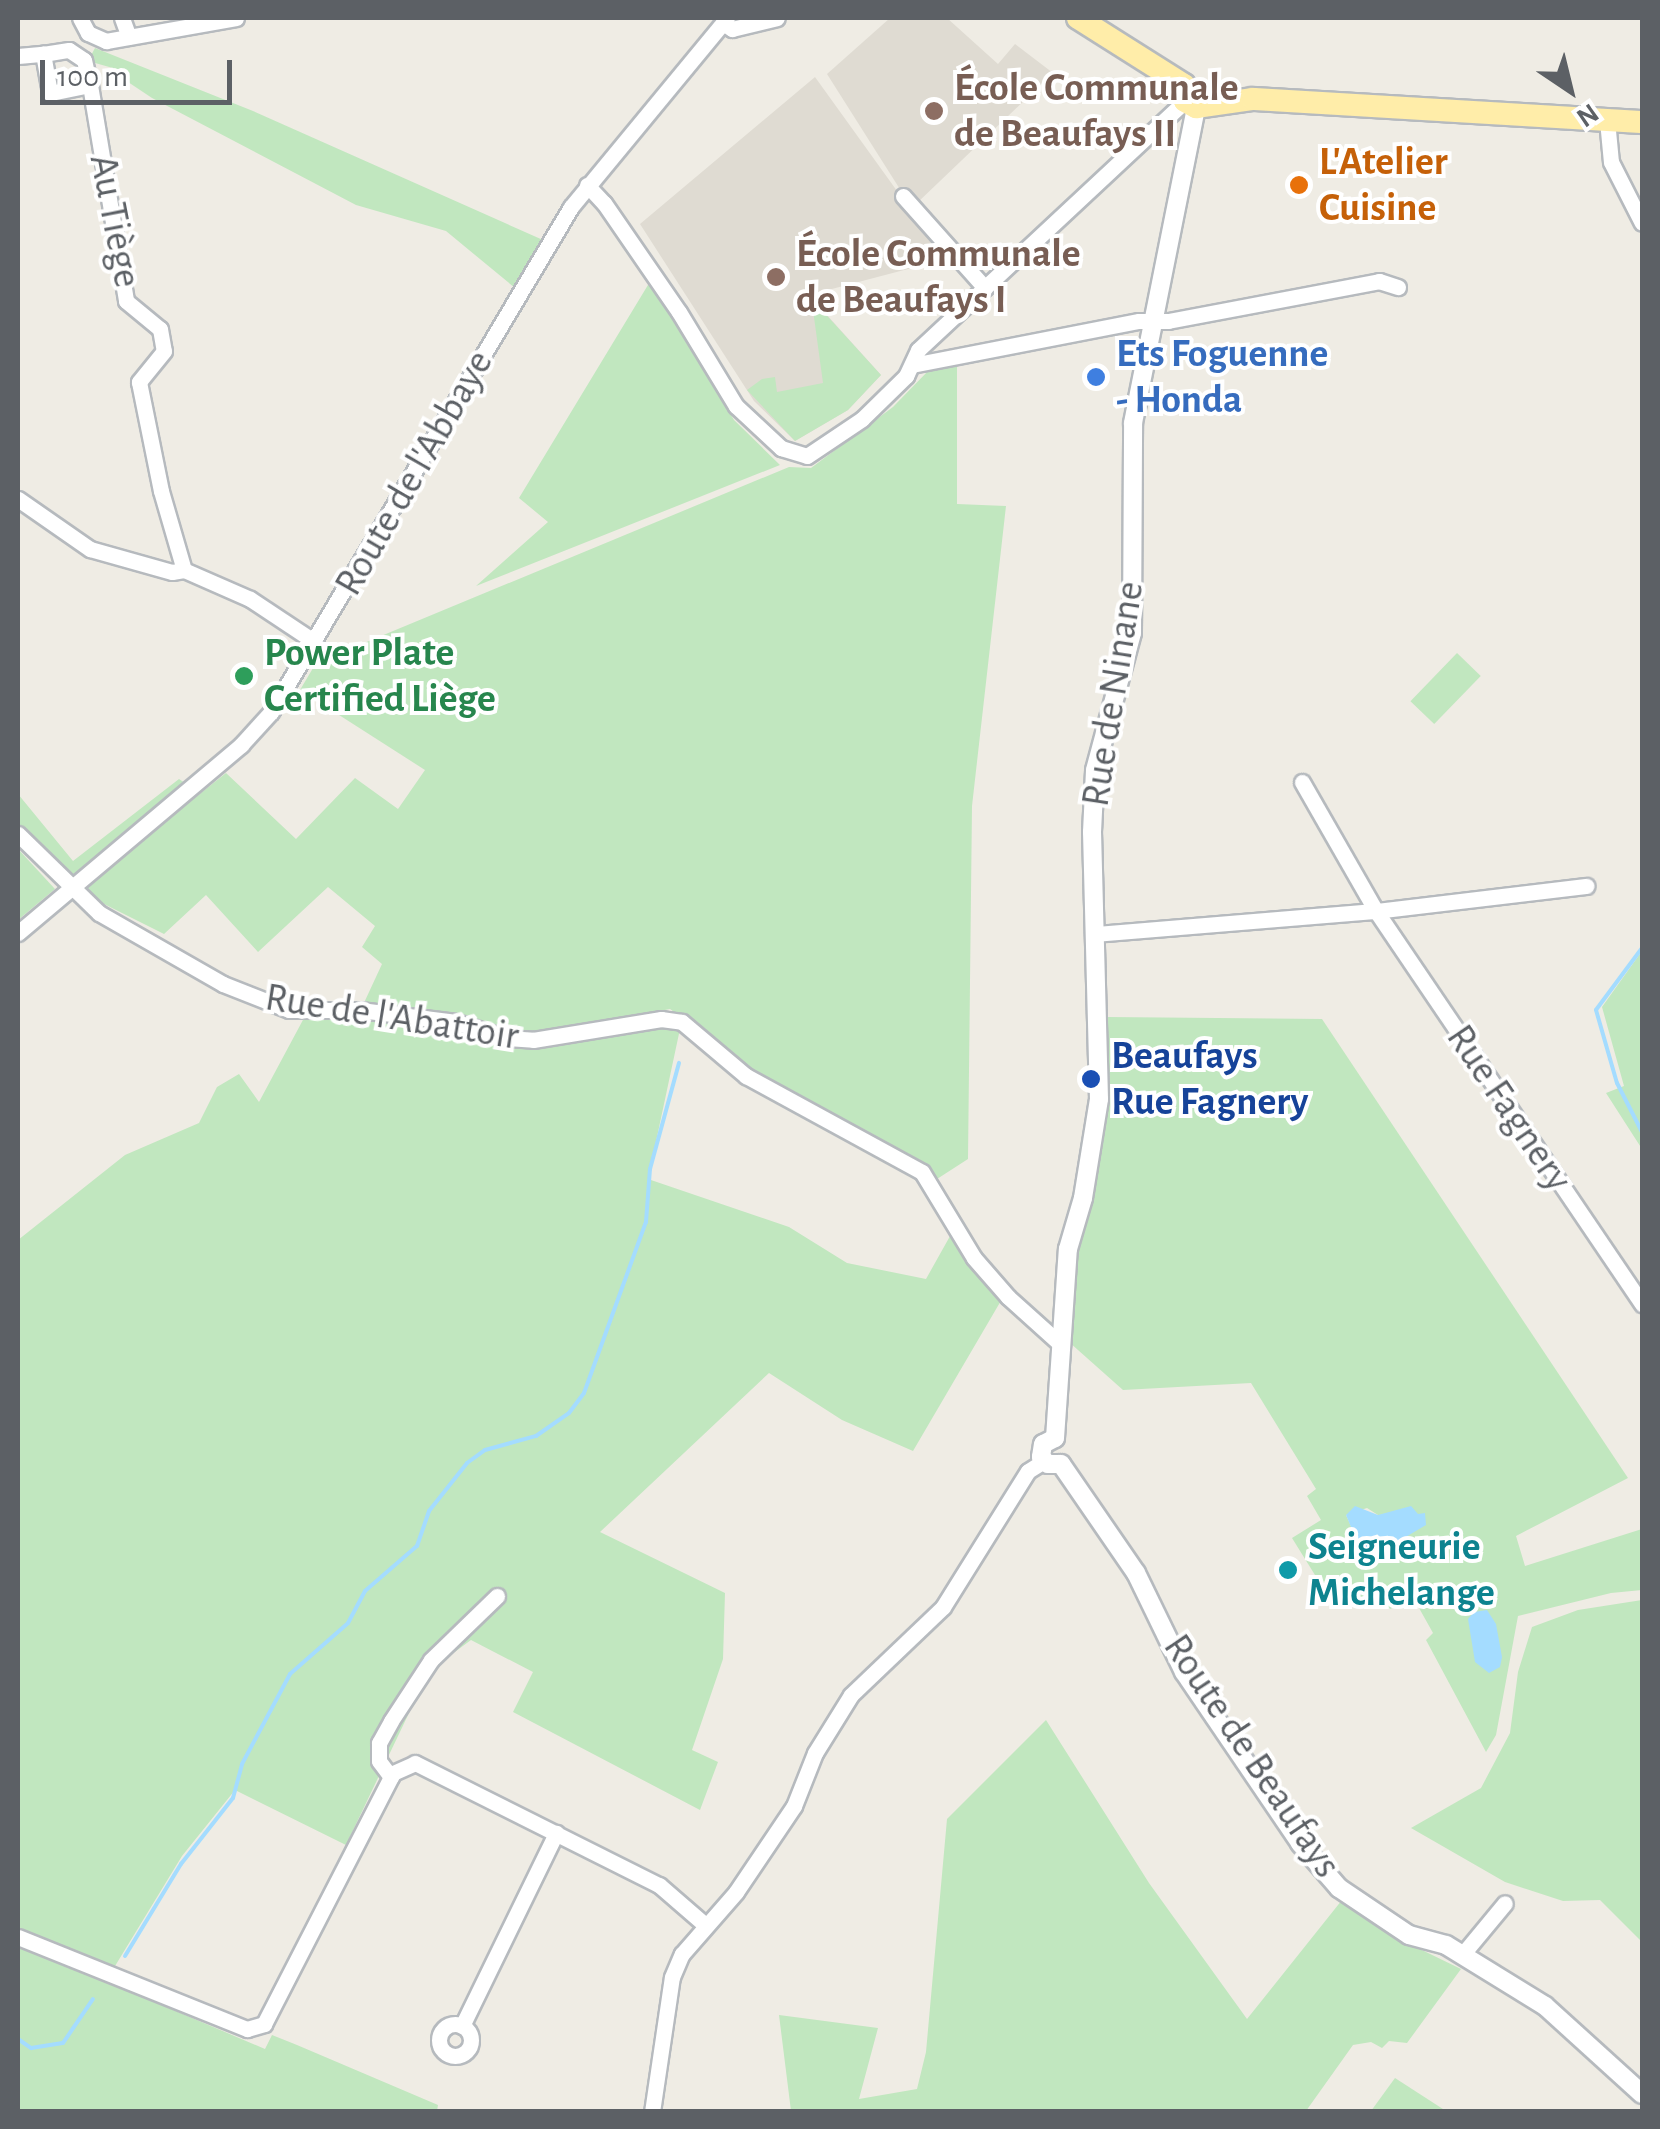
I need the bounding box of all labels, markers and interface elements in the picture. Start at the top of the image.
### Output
scale bar [45,40,238,102]
north arrow [1520,40,1620,140]
text: 100 m [57,62,128,92]
place label: École Communale de Beaufays II [954,64,1239,158]
text: N [1571,98,1603,132]
marker: École Communale de Beaufays II [923,100,945,122]
place label: L'Atelier Cuisine [1319,138,1448,232]
street label: Au Tiège [79,150,151,292]
marker: L'Atelier Cuisine [1288,174,1310,196]
place label: École Communale de Beaufays I [796,230,1081,324]
marker: École Communale de Beaufays I [765,266,787,288]
place label: Ets Foguenne - Honda [1116,330,1328,424]
street label: Route de l'Abbaye [324,342,504,604]
marker: Ets Foguenne - Honda [1085,366,1107,388]
street label: Rue de Ninane [1072,578,1154,810]
place label: Power Plate Certified Liège [264,629,496,723]
marker: Power Plate Certified Liège [233,665,255,687]
street label: Rue de l'Abattoir [262,973,522,1061]
street label: Rue Fagnery [1436,1016,1582,1200]
place label: Beaufays Rue Fagnery [1111,1032,1308,1126]
marker: Beaufays Rue Fagnery [1080,1068,1102,1090]
place label: Seigneurie Michelange [1308,1523,1495,1617]
marker: Seigneurie Michelange [1277,1559,1299,1581]
street label: Route de Beaufays [1153,1625,1351,1887]

